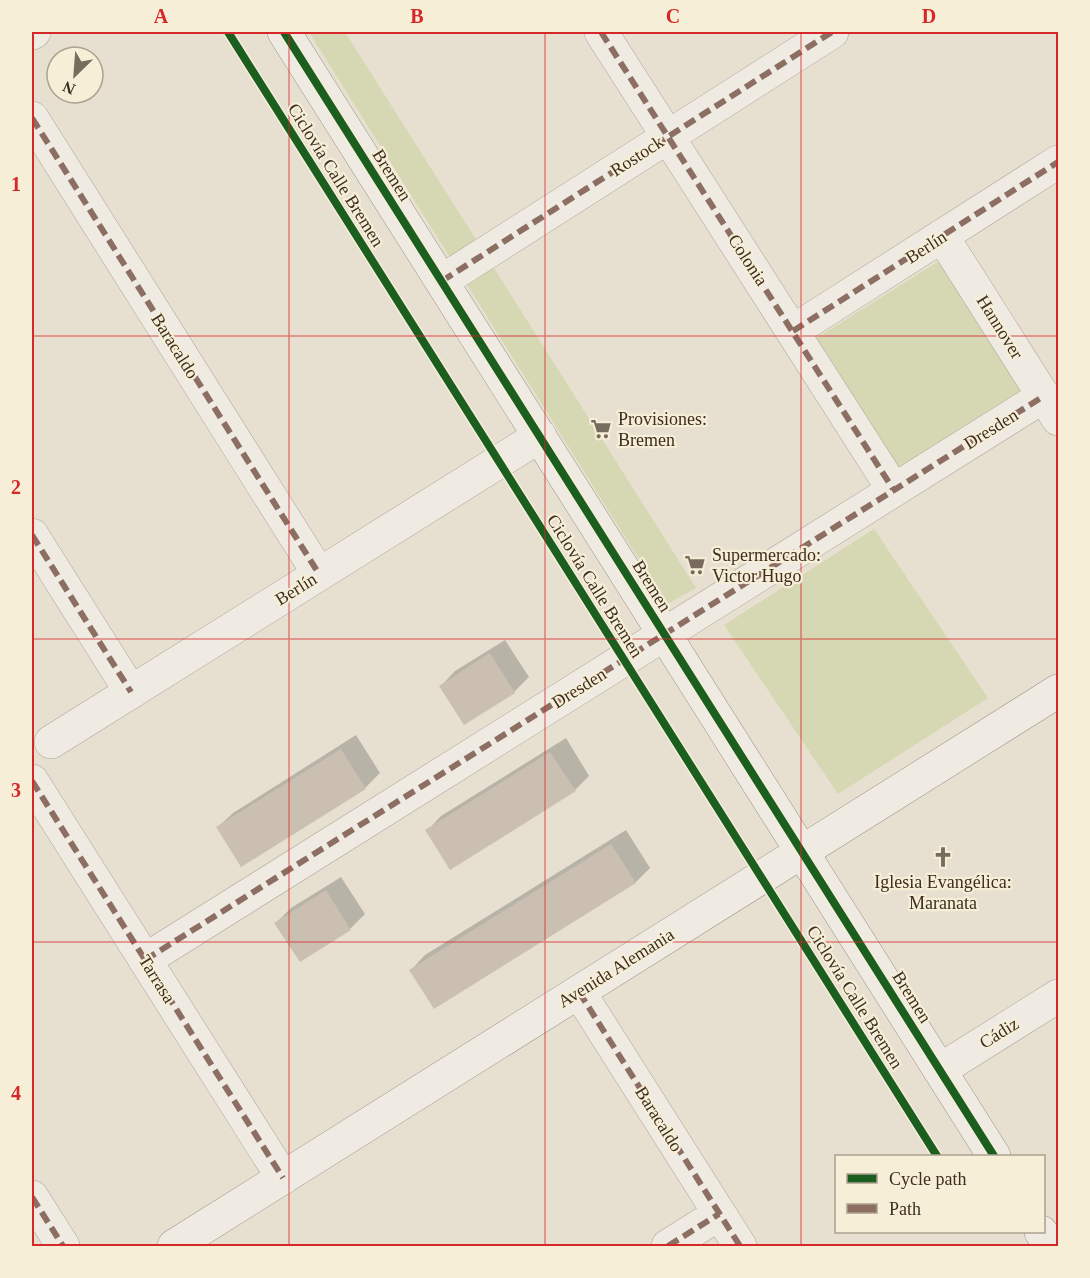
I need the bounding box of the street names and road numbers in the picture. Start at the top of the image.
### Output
street label: Ciclovía Calle Bremen [284,100,388,250]
street label: Rostock [607,132,667,180]
street label: Bremen [368,146,416,204]
street label: Berlín [902,226,950,268]
street label: Colonia [724,231,772,289]
street label: Hannover [973,292,1027,362]
street label: Baracaldo [147,310,203,382]
street label: Dresden [960,405,1022,453]
street label: Ciclovía Calle Bremen [543,511,647,661]
street label: Bremen [628,557,676,615]
street label: Berlín [272,569,320,609]
street label: Dresden [548,664,610,712]
street label: Ciclovía Calle Bremen [803,922,907,1072]
street label: Avenida Alemania [554,924,678,1012]
street label: Tarrasa [135,951,179,1007]
street label: Bremen [888,968,936,1026]
street label: Cádiz [976,1013,1022,1053]
street label: Baracaldo [631,1083,687,1155]

